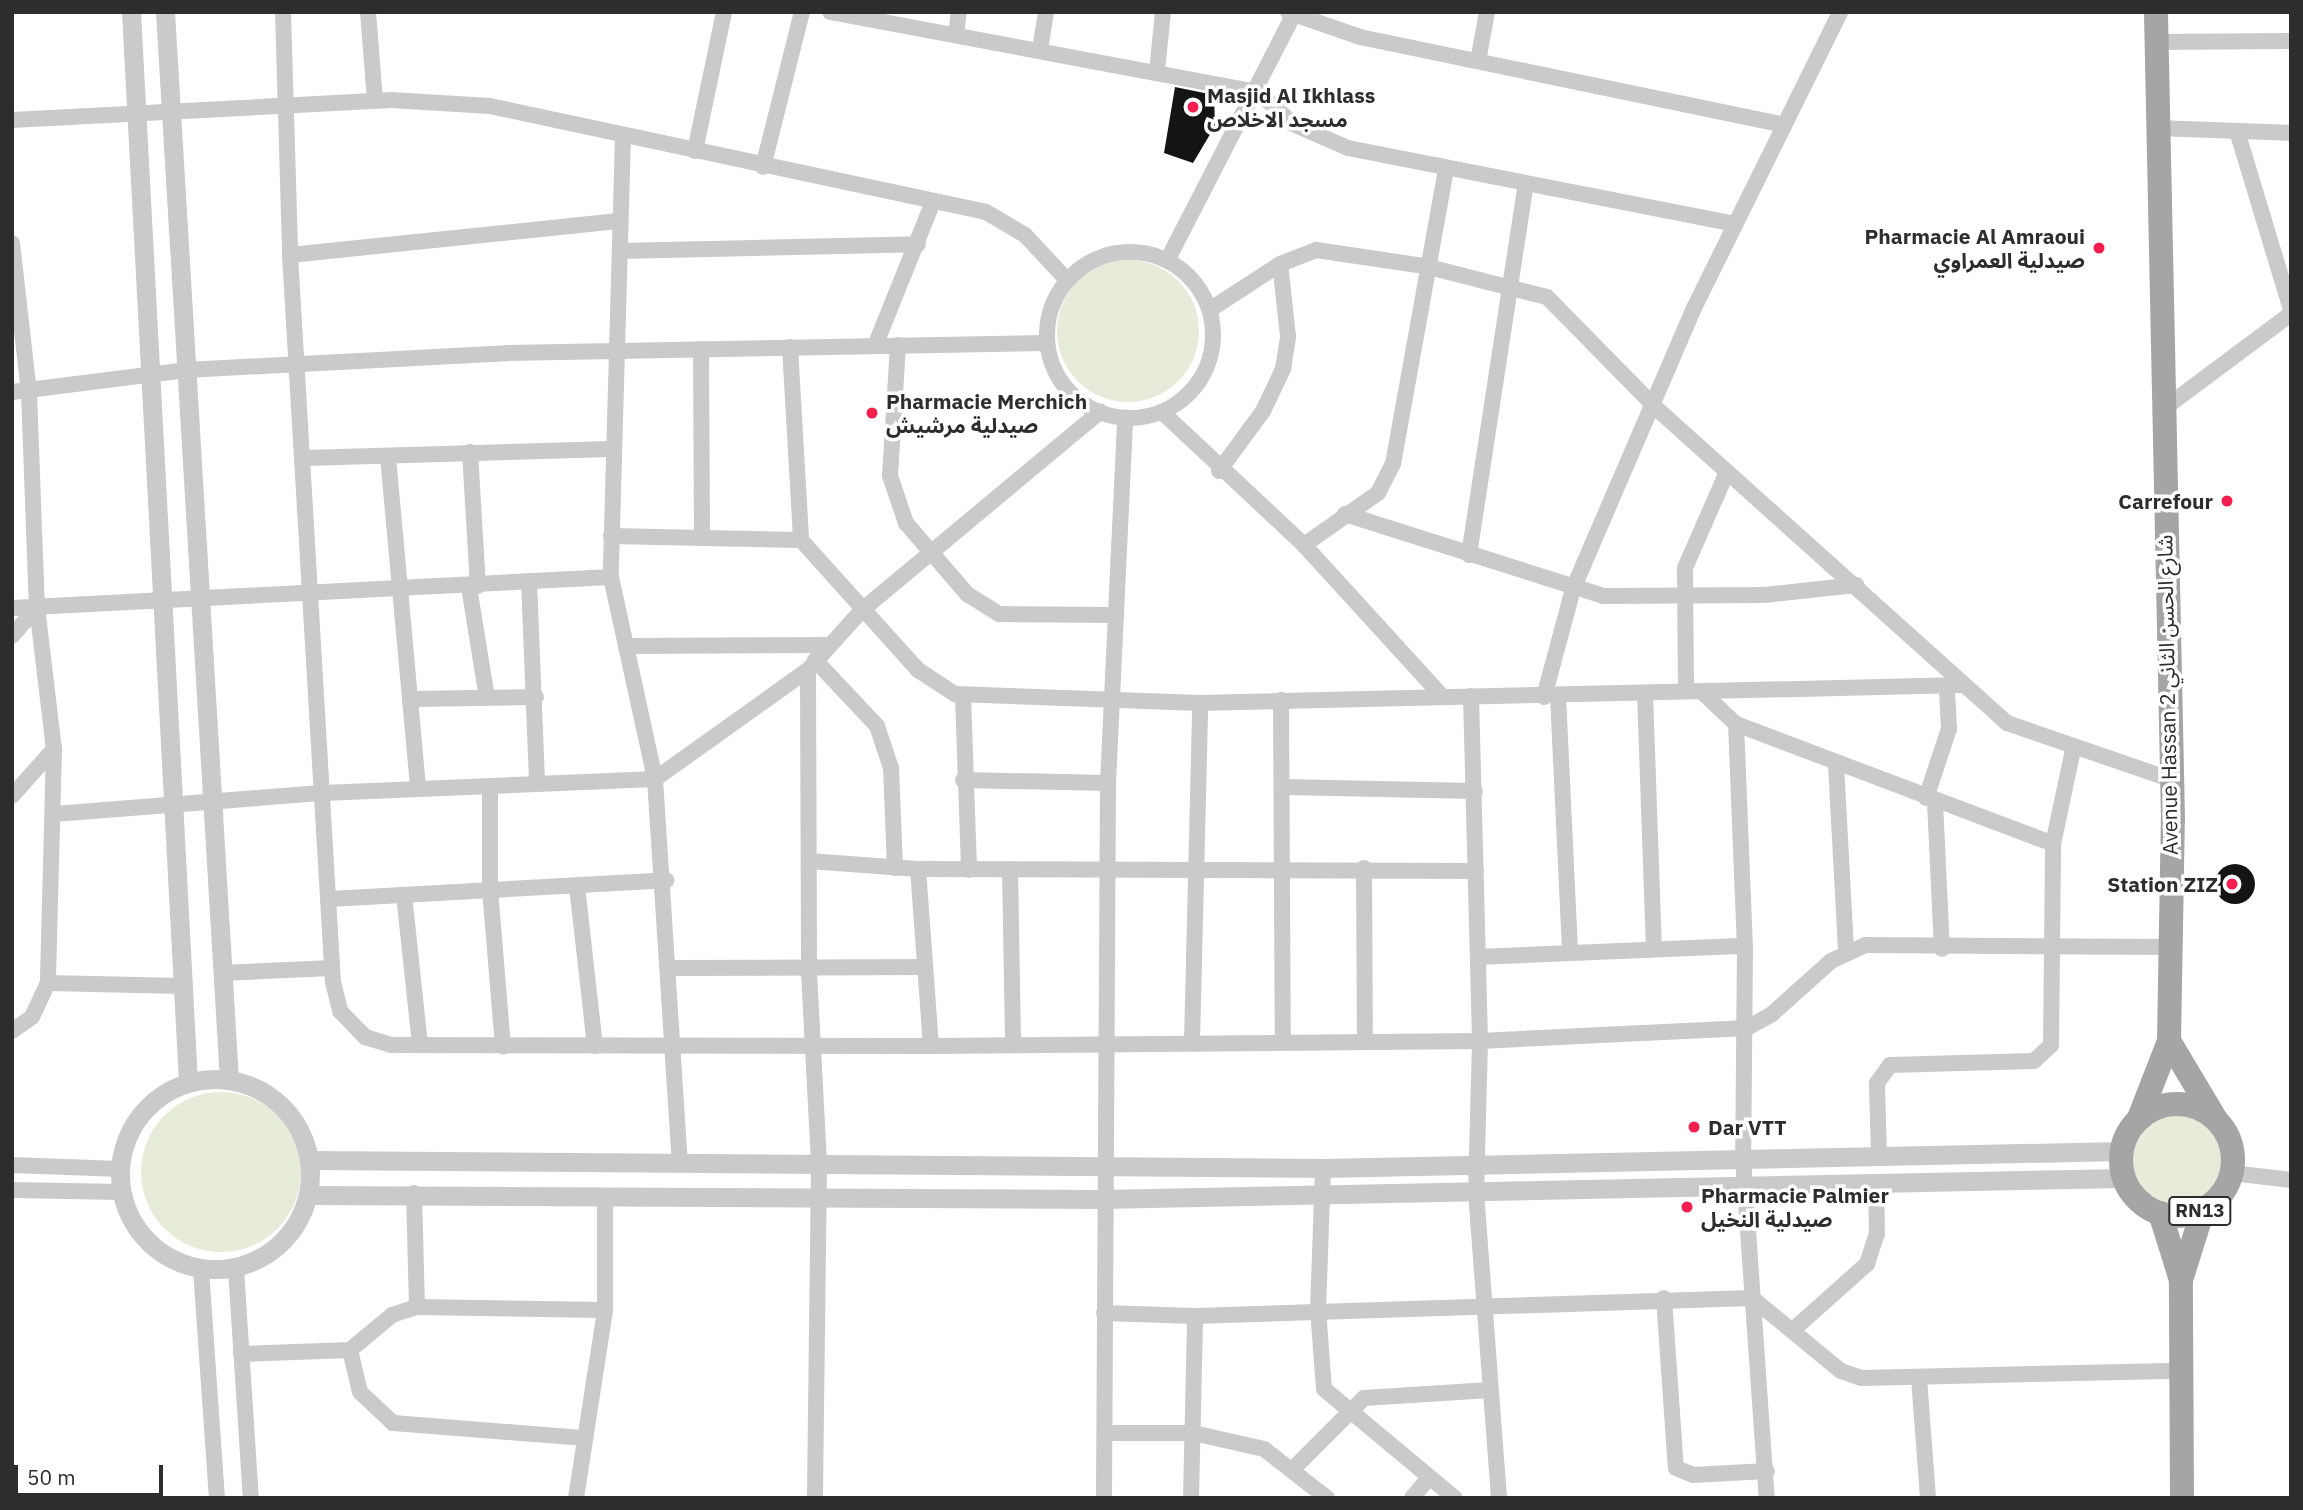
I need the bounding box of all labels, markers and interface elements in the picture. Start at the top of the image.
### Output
place label: Masjid Al Ikhlass مسجد الاخلاص [1207,82,1375,132]
marker: Masjid Al Ikhlass مسجد الاخلاص [1185,99,1201,115]
place label: Pharmacie Al Amraoui صيدلية العمراوي [1865,223,2085,273]
marker: Pharmacie Al Amraoui صيدلية العمراوي [2091,240,2107,256]
place label: Pharmacie Merchich صيدلية مرشيش [886,388,1087,438]
marker: Pharmacie Merchich صيدلية مرشيش [864,405,880,421]
place label: Carrefour [2118,488,2213,514]
marker: Carrefour [2219,493,2235,509]
street label: Avenue Hassan 2 شارع الحسن الثاني [2152,535,2182,855]
place label: Station ZIZ [2107,871,2218,897]
marker: Station ZIZ [2224,876,2240,892]
place label: Dar VTT [1708,1114,1787,1140]
marker: Dar VTT [1686,1119,1702,1135]
place label: Pharmacie Palmier صيدلية النخيل [1701,1182,1889,1232]
road number: RN13 [2167,1196,2233,1226]
marker: Pharmacie Palmier صيدلية النخيل [1679,1199,1695,1215]
scale bar [18,1450,166,1494]
text: 50 m [27,1463,76,1491]

